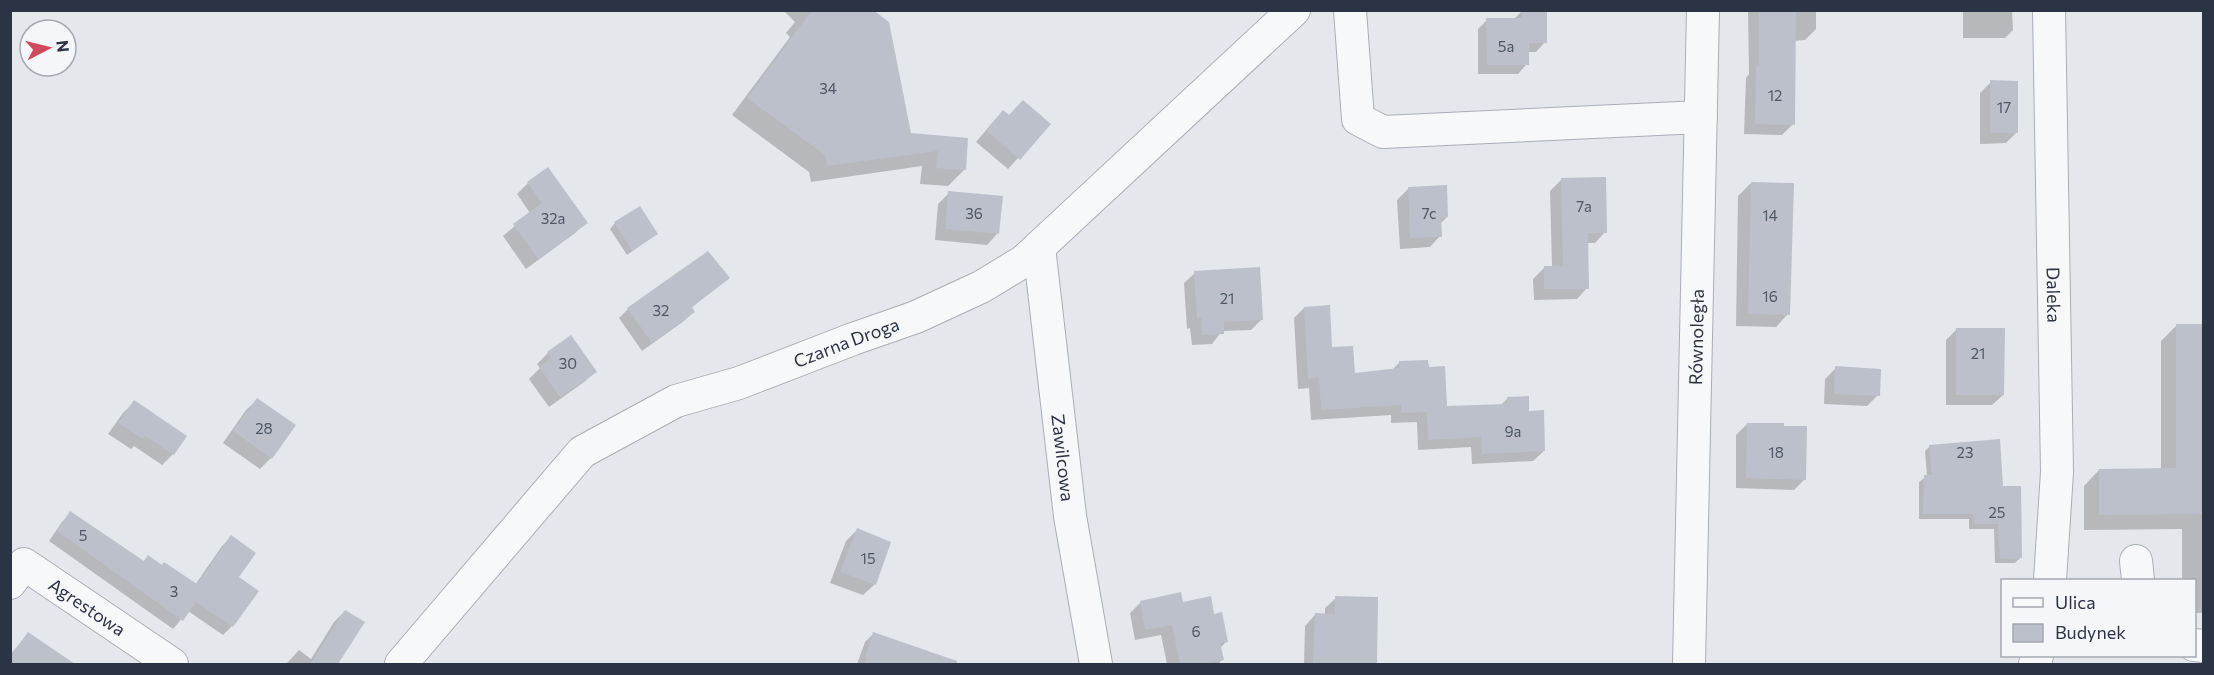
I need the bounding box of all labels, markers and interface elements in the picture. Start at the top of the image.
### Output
north arrow [18,18,78,78]
house number: 5a [1498,37,1514,55]
text: N [53,39,74,53]
house number: 34 [819,79,837,97]
house number: 12 [1768,86,1782,104]
house number: 17 [1997,98,2011,116]
house number: 7a [1576,197,1592,215]
house number: 36 [965,204,983,222]
house number: 7c [1422,204,1436,222]
house number: 14 [1762,206,1778,224]
house number: 32a [541,209,565,227]
street label: Daleka [2042,267,2065,323]
house number: 16 [1762,287,1778,305]
house number: 21 [1220,289,1234,307]
street label: Równoległa [1684,289,1708,385]
house number: 32 [653,301,669,319]
street label: Czarna Droga [790,313,902,372]
house number: 21 [1971,344,1985,362]
house number: 30 [559,354,577,372]
street label: Zawilcowa [1047,413,1079,503]
house number: 28 [255,419,273,437]
house number: 9a [1505,422,1521,440]
house number: 18 [1768,443,1784,461]
house number: 23 [1957,443,1973,461]
house number: 25 [1989,503,2005,521]
house number: 5 [79,526,87,544]
house number: 15 [860,549,876,567]
street label: Agrestowa [45,573,130,640]
legend [2001,579,2196,657]
house number: 3 [170,582,178,600]
text: Ulica [2055,591,2096,613]
text: Budynek [2055,621,2126,643]
house number: 6 [1191,622,1201,640]

